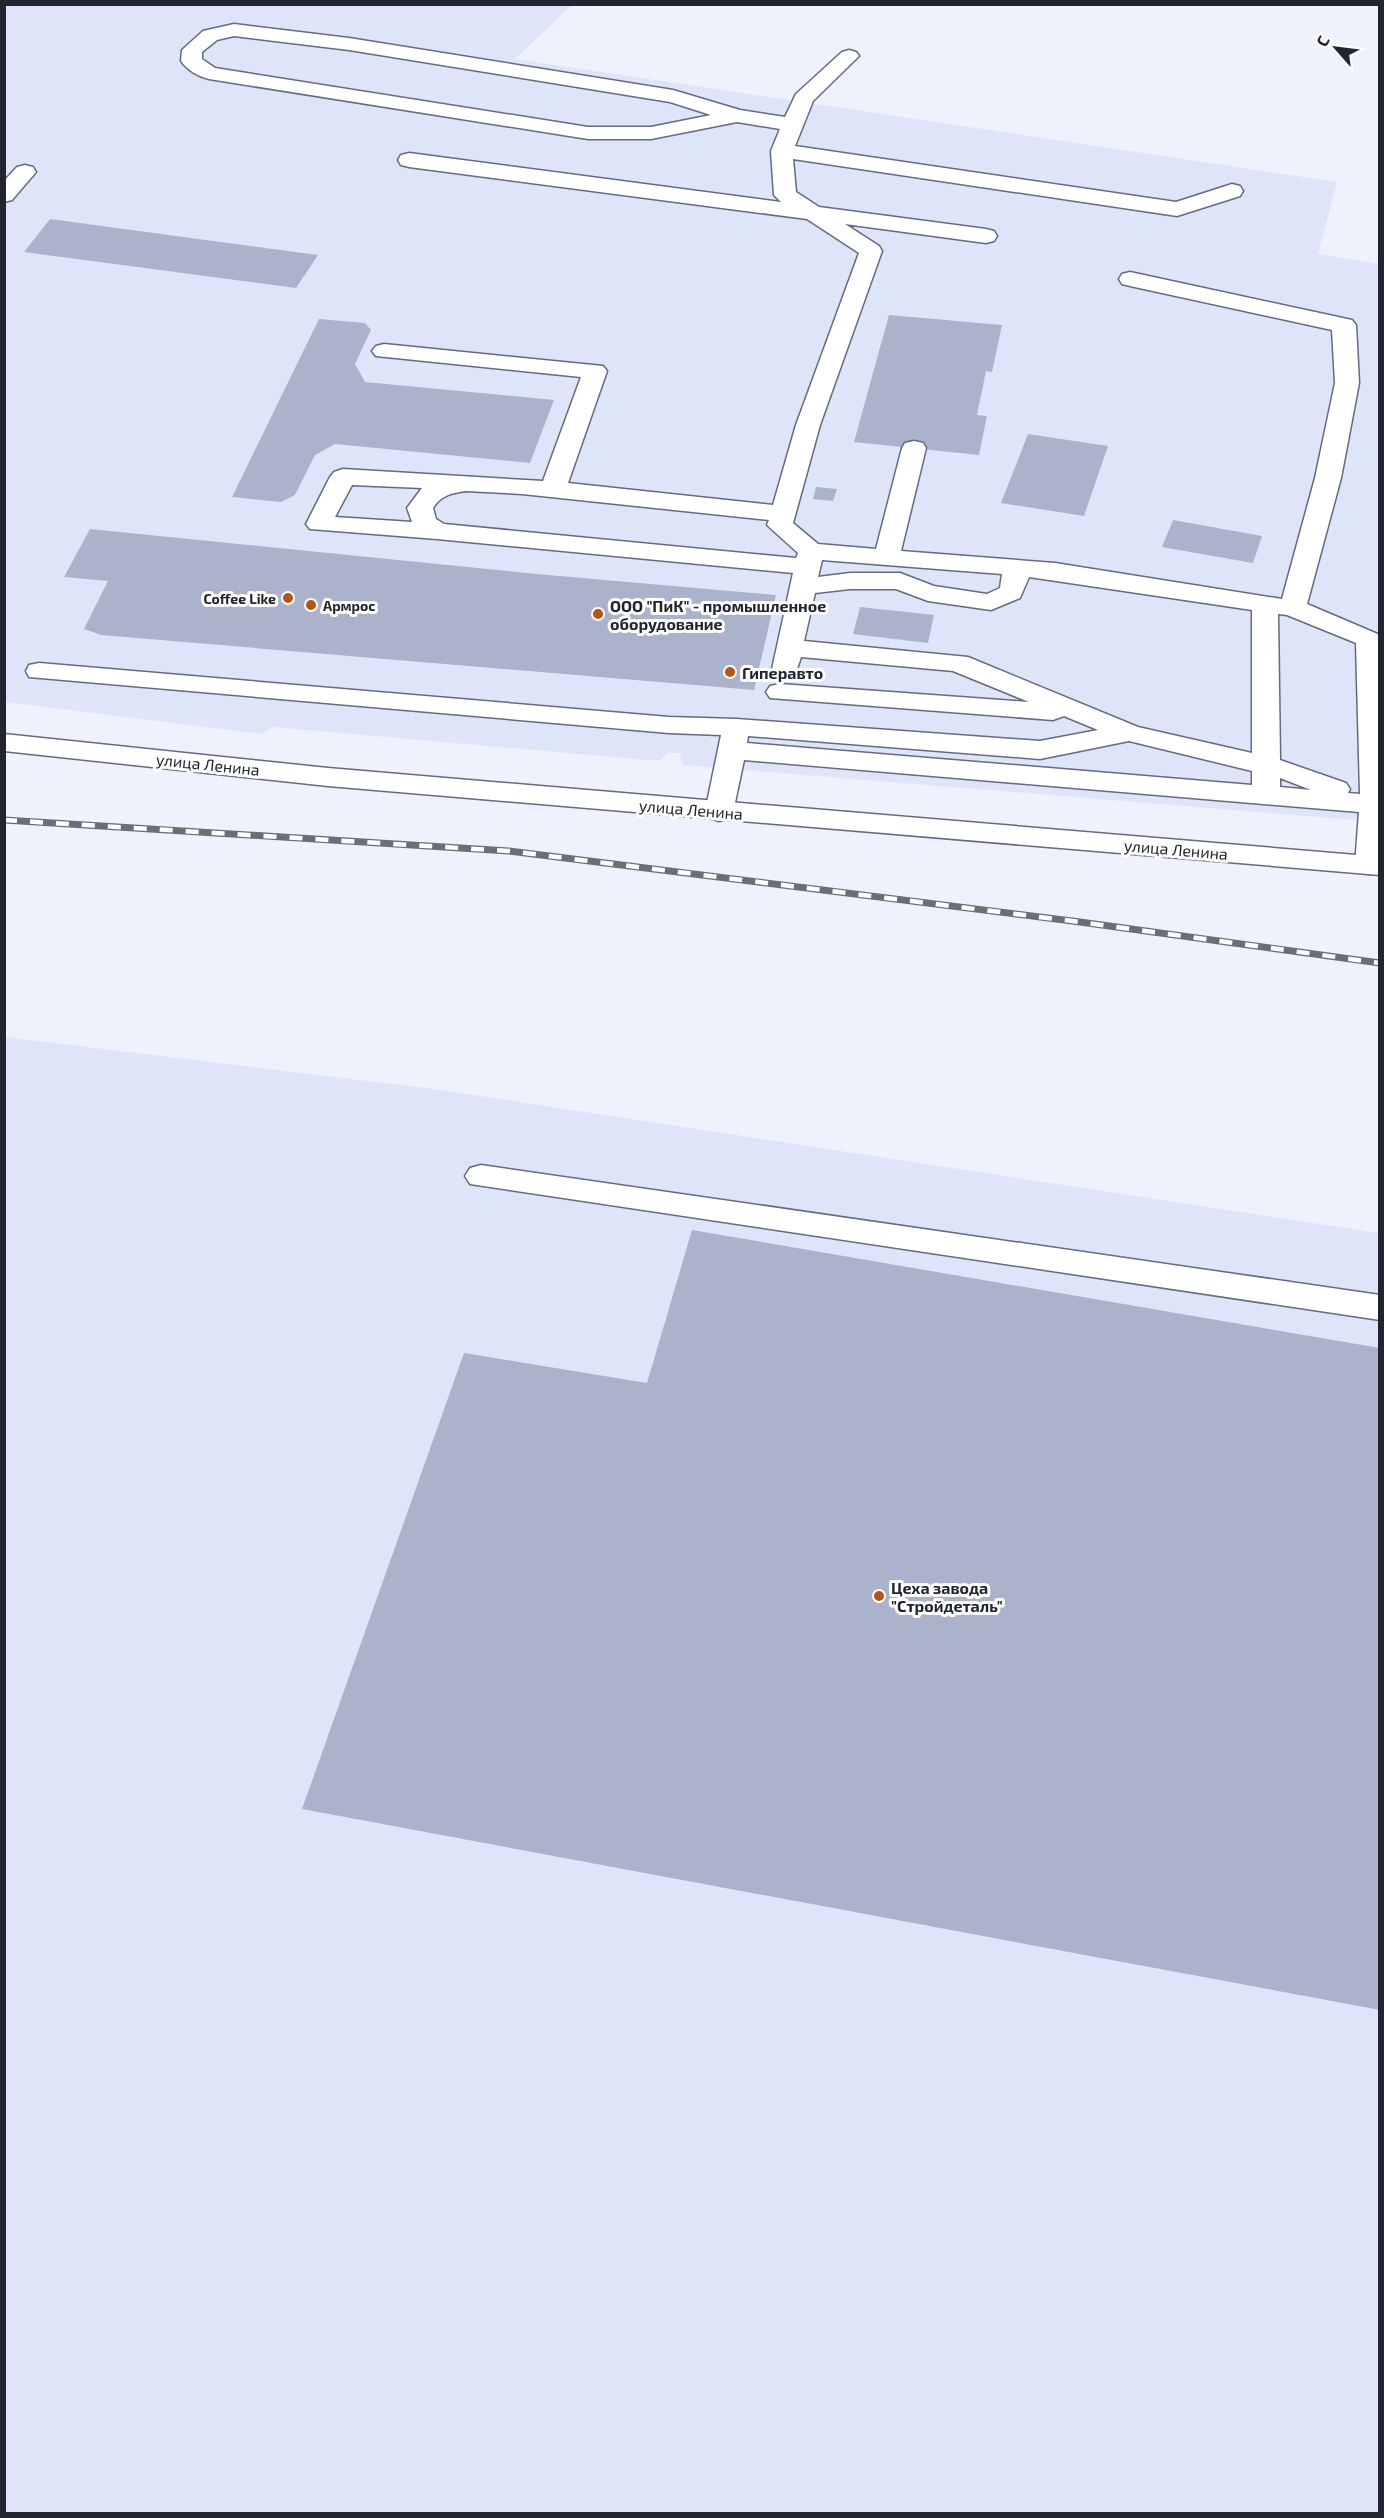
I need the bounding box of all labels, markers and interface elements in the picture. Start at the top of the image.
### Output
north arrow [1306,18,1366,78]
text: С [1312,32,1333,49]
place label: Coffee Like [203,590,276,607]
marker: Coffee Like [281,591,295,605]
place label: ООО "ПиК" - промышленное оборудование [610,596,826,633]
place label: Армрос [323,597,375,614]
marker: Армрос [304,598,318,612]
marker: ООО "ПиК" - промышленное оборудование [591,607,605,621]
place label: Гиперавто [742,663,823,682]
marker: Гиперавто [723,665,737,679]
street label: улица Ленина [155,749,261,780]
street label: улица Ленина [638,795,744,824]
street label: улица Ленина [1123,835,1229,864]
place label: Цеха завода "Стройдеталь" [891,1578,1003,1615]
marker: Цеха завода "Стройдеталь" [872,1589,886,1603]

